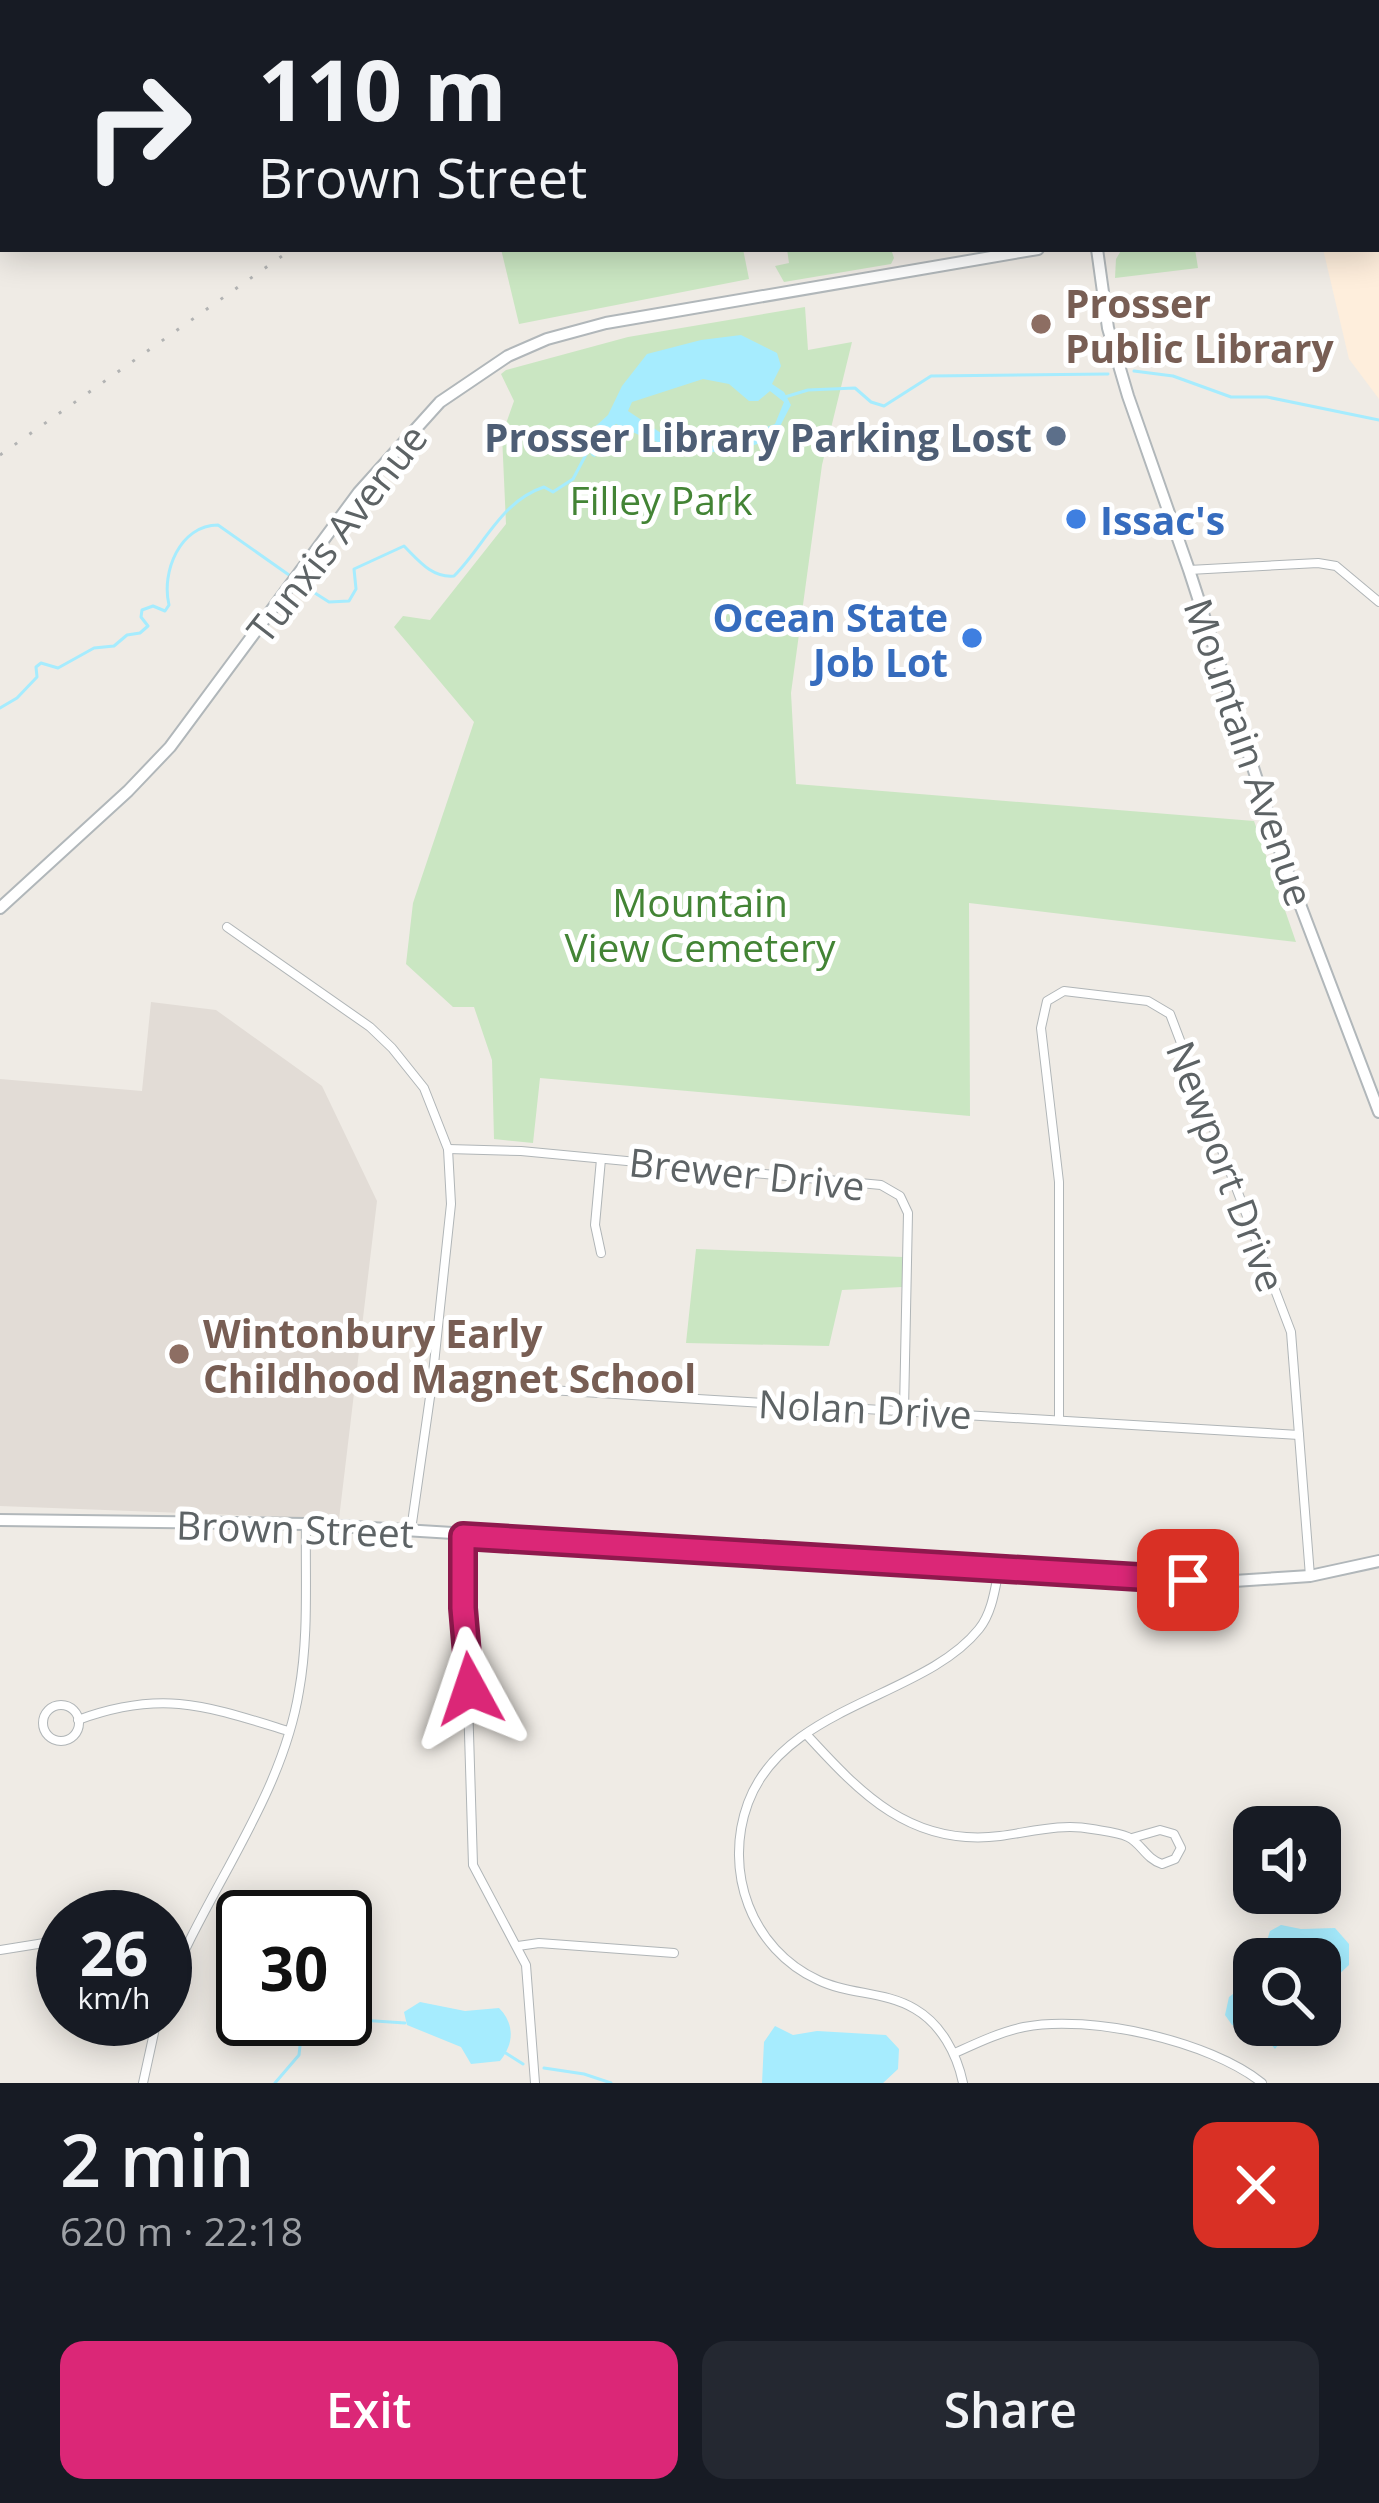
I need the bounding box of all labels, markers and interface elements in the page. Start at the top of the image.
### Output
text: 110 m [258,31,506,146]
icon: right [60,48,216,204]
text: Brown Street [258,140,587,214]
place label: Prosser Public Library [1065,276,1334,374]
marker: Prosser Public Library [1028,311,1054,337]
place label: Prosser Library Parking Lost [484,410,1032,463]
street label: Tunxis Avenue [234,413,438,653]
marker: Prosser Library Parking Lost [1043,423,1069,449]
park label: Filley Park [570,473,753,526]
place label: Issac's [1100,493,1225,546]
marker: Issac's [1063,506,1089,532]
place label: Ocean State Job Lot [713,590,948,688]
street label: Mountain Avenue [1173,591,1327,913]
marker: Ocean State Job Lot [959,625,985,651]
park label: Mountain View Cemetery [564,875,836,973]
street label: Newport Drive [1155,1033,1299,1299]
street label: Brewer Drive [627,1134,867,1212]
place label: Wintonbury Early Childhood Magnet School [203,1306,696,1404]
marker: Wintonbury Early Childhood Magnet School [166,1341,192,1367]
street label: Nolan Drive [757,1376,973,1440]
street label: Brown Street [175,1497,415,1559]
pin [1137,1529,1239,1631]
icon: arrive [1155,1547,1221,1613]
position arrow [407,1626,533,1752]
map controls [1233,1806,1341,2046]
button: sound [1233,1806,1341,1914]
speed limit sign: 30 [216,1890,372,2046]
text: 26 [80,1912,148,1994]
button: search [1233,1938,1341,2046]
text: km/h [78,1977,150,2018]
text: 2 min [60,2110,254,2208]
button: close [1193,2122,1319,2248]
text: 620 m · 22:18 [60,2204,303,2257]
button: Exit [60,2341,678,2479]
button: Share [702,2341,1319,2479]

